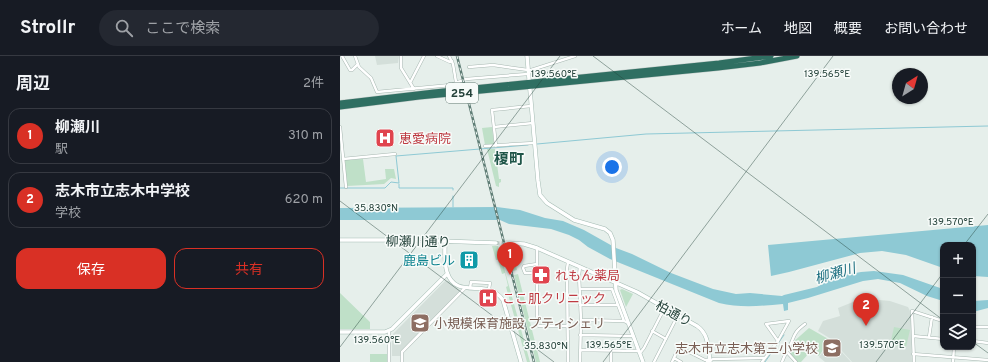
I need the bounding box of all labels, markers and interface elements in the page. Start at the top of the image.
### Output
search box [99,10,379,46]
text: Strollr [20,16,75,40]
icon: search [113,17,135,39]
text: ここで検索 [145,20,220,39]
text: ホーム [720,21,762,38]
text: 地図 [784,21,812,38]
text: 概要 [834,21,862,38]
text: お問い合わせ [884,21,968,38]
text: 139.560°E [531,68,577,81]
text: 139.565°E [804,68,850,81]
north arrow [892,68,928,104]
text: 周辺 [16,74,50,96]
text: 2件 [303,76,324,92]
road number: 254 [446,83,478,103]
text: 柳瀬川 [55,119,100,138]
hospital icon: 恵愛病院 [374,127,396,149]
text: 1 [27,128,33,144]
text: 310 m [288,128,323,144]
place label: 恵愛病院 [399,132,451,148]
text: 駅 [55,142,68,158]
district label: 榎町 [494,151,524,170]
your location [602,157,622,177]
text: 志木市立志木中学校 [55,183,190,202]
text: 2 [26,192,34,208]
text: 620 m [285,192,323,208]
text: 35.830°N [354,202,398,215]
text: 学校 [55,206,81,222]
text: 139.570°E [928,216,974,229]
street label: 柳瀬川通り [385,234,451,252]
pin: 1 [497,242,523,275]
map controls [940,242,976,350]
button: + [940,242,976,278]
button: 保存 [16,248,166,289]
button: 共有 [174,248,324,289]
building icon: 鹿島ビル [458,249,480,271]
place label: 鹿島ビル [403,254,455,270]
water label: 柳瀬川 [813,260,860,288]
pharmacy icon: れもん薬局 [530,264,552,286]
place label: れもん薬局 [555,269,620,285]
button: − [940,278,976,314]
hospital icon: ここ肌クリニック [477,287,499,309]
place label: ここ肌クリニック [502,292,606,308]
pin: 2 [853,293,879,326]
street label: 柏通り [652,298,694,331]
school or university icon: 小規模保育施設 プティシェリ [409,312,431,334]
button: layers [940,314,976,350]
place label: 小規模保育施設 プティシェリ [434,316,605,333]
text: 139.560°E [354,334,400,347]
school or university icon: 志木市立志木第三小学校 [821,337,843,359]
text: 139.565°E [586,339,632,352]
text: 139.570°E [859,339,905,352]
text: 35.830°N [524,340,568,353]
place label: 志木市立志木第三小学校 [675,341,818,358]

